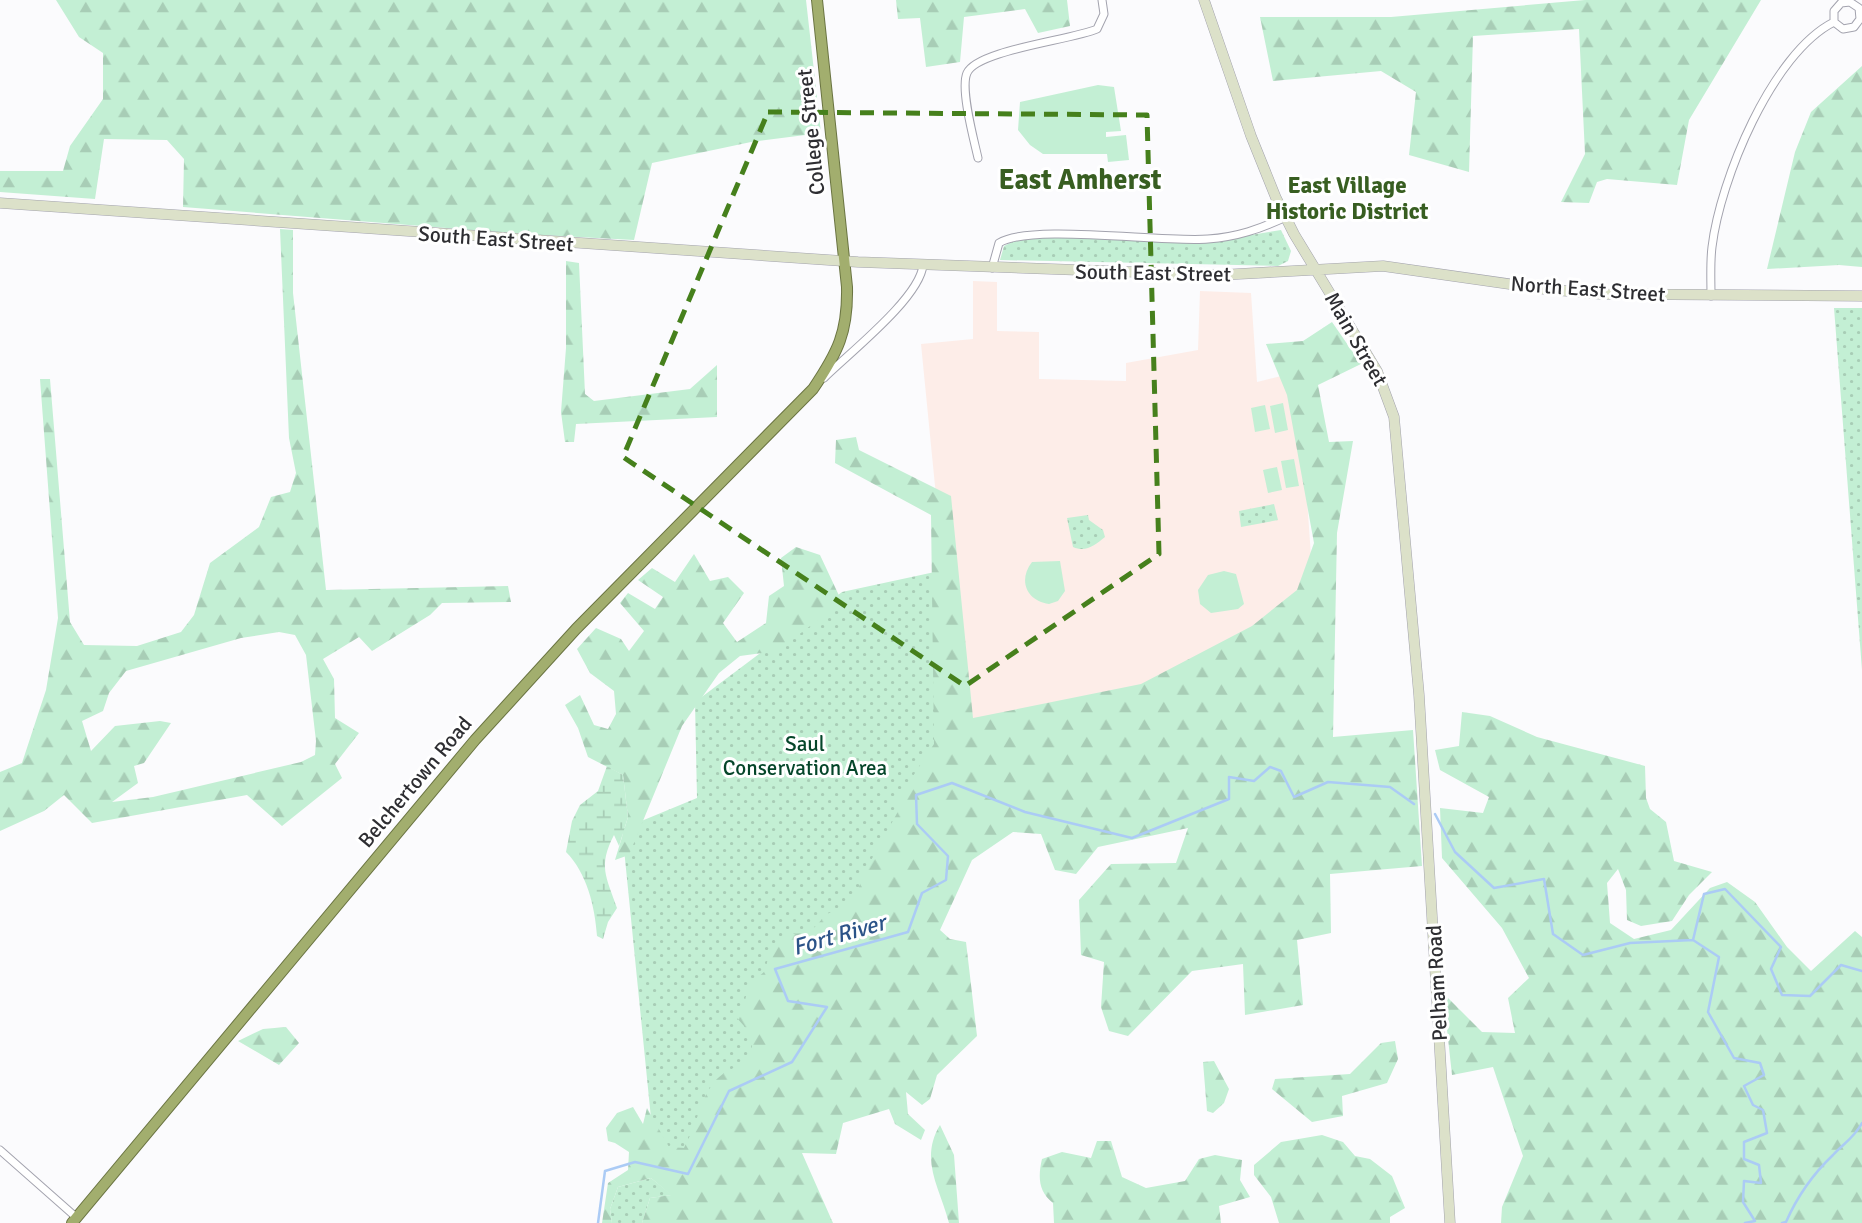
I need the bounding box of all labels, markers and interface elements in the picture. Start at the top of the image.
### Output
street label: College Street [791,68,831,196]
district label: East Amherst [999,163,1162,197]
district label: East Village Historic District [1266,171,1429,226]
street label: South East Street [417,221,575,257]
street label: South East Street [1075,259,1231,287]
street label: North East Street [1510,271,1666,307]
street label: Main Street [1319,287,1393,391]
street label: Belchertown Road [353,711,477,853]
park label: Saul Conservation Area [723,731,887,781]
water label: Fort River [789,907,892,962]
street label: Pelham Road [1421,924,1453,1042]

